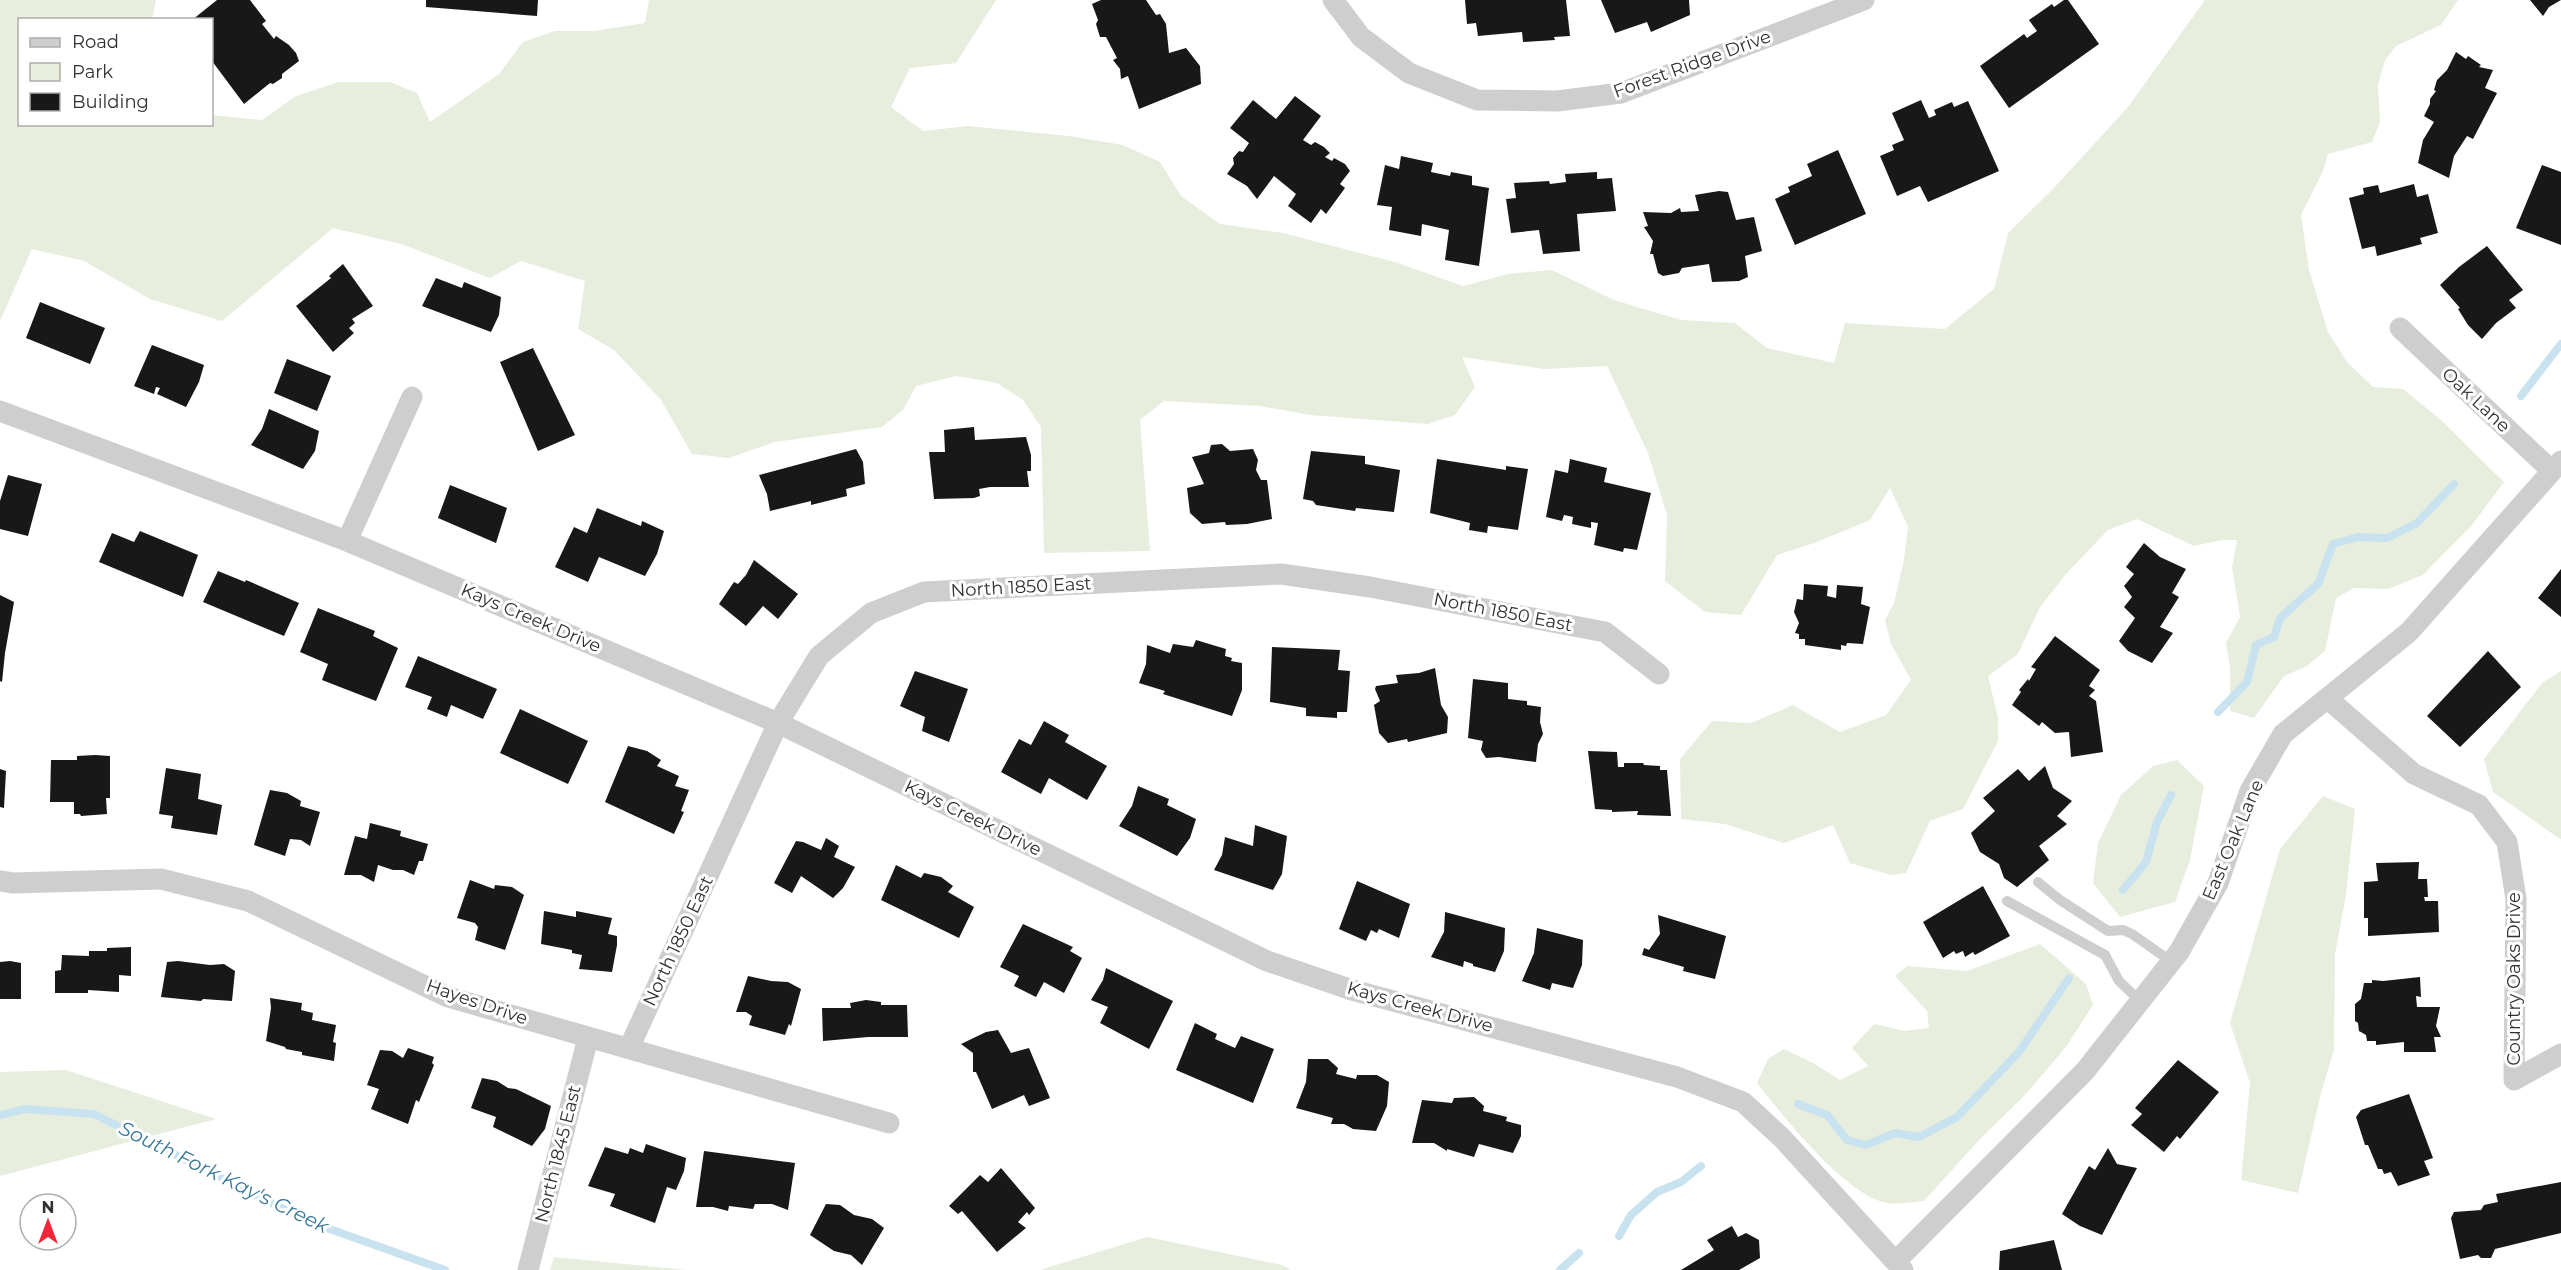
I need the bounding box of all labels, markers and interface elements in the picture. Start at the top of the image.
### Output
legend [18,18,213,126]
street label: Forest Ridge Drive [1610,25,1774,103]
text: Road [72,31,119,53]
text: Park [72,61,113,83]
text: Building [72,91,149,113]
street label: Oak Lane [2437,363,2515,437]
street label: North 1850 East [950,572,1092,602]
street label: Kays Creek Drive [458,579,604,657]
street label: North 1850 East [1432,588,1574,636]
street label: Kays Creek Drive [901,775,1045,861]
street label: East Oak Lane [2198,776,2268,904]
street label: North 1850 East [638,872,718,1010]
street label: Country Oaks Drive [2503,892,2525,1066]
street label: Hayes Drive [423,974,531,1030]
street label: Kays Creek Drive [1345,977,1495,1037]
street label: North 1845 East [530,1083,586,1225]
water label: South Fork Kay's Creek [115,1116,334,1239]
north arrow [18,1192,78,1252]
text: N [42,1198,54,1217]

